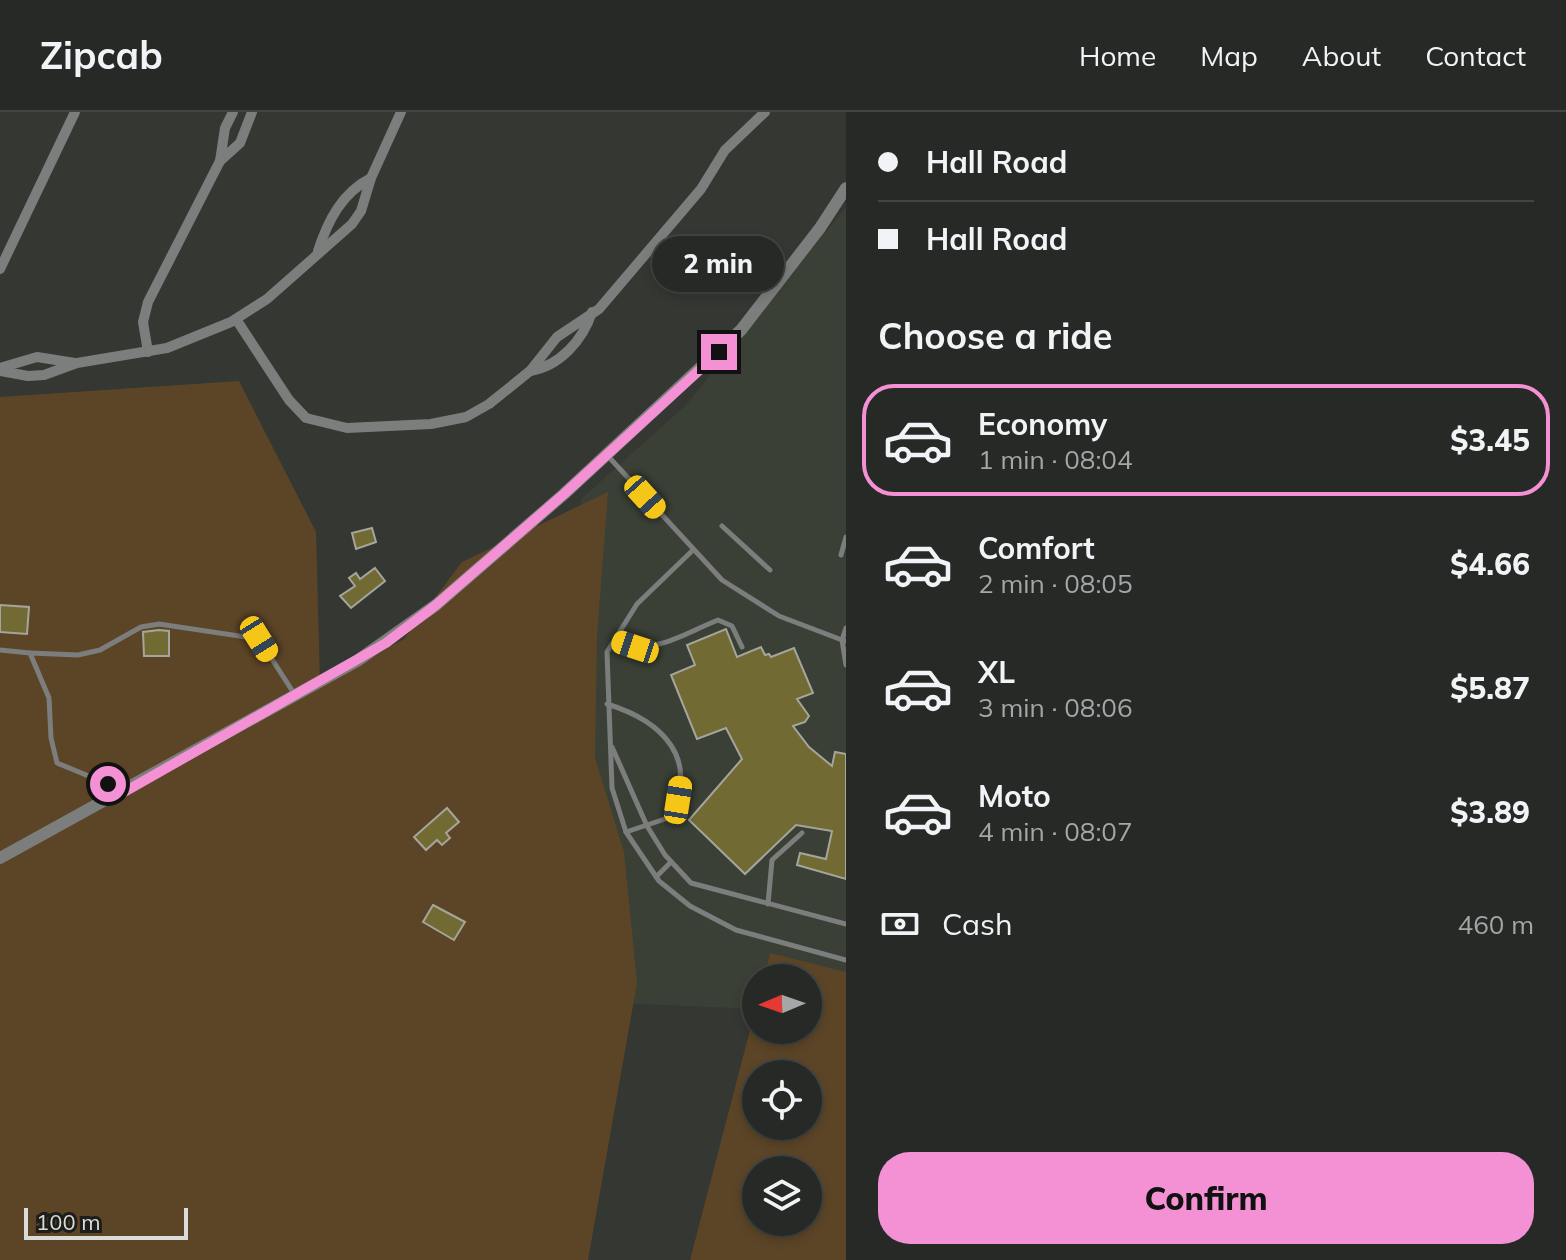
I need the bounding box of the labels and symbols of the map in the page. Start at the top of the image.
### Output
callout: 2 min [653,236,785,292]
route end [701,334,737,370]
car [620,471,670,523]
car [236,612,282,666]
car [608,628,662,666]
route start [90,766,126,802]
car [662,774,694,826]
north arrow [742,964,822,1044]
scale bar [24,1204,188,1240]

